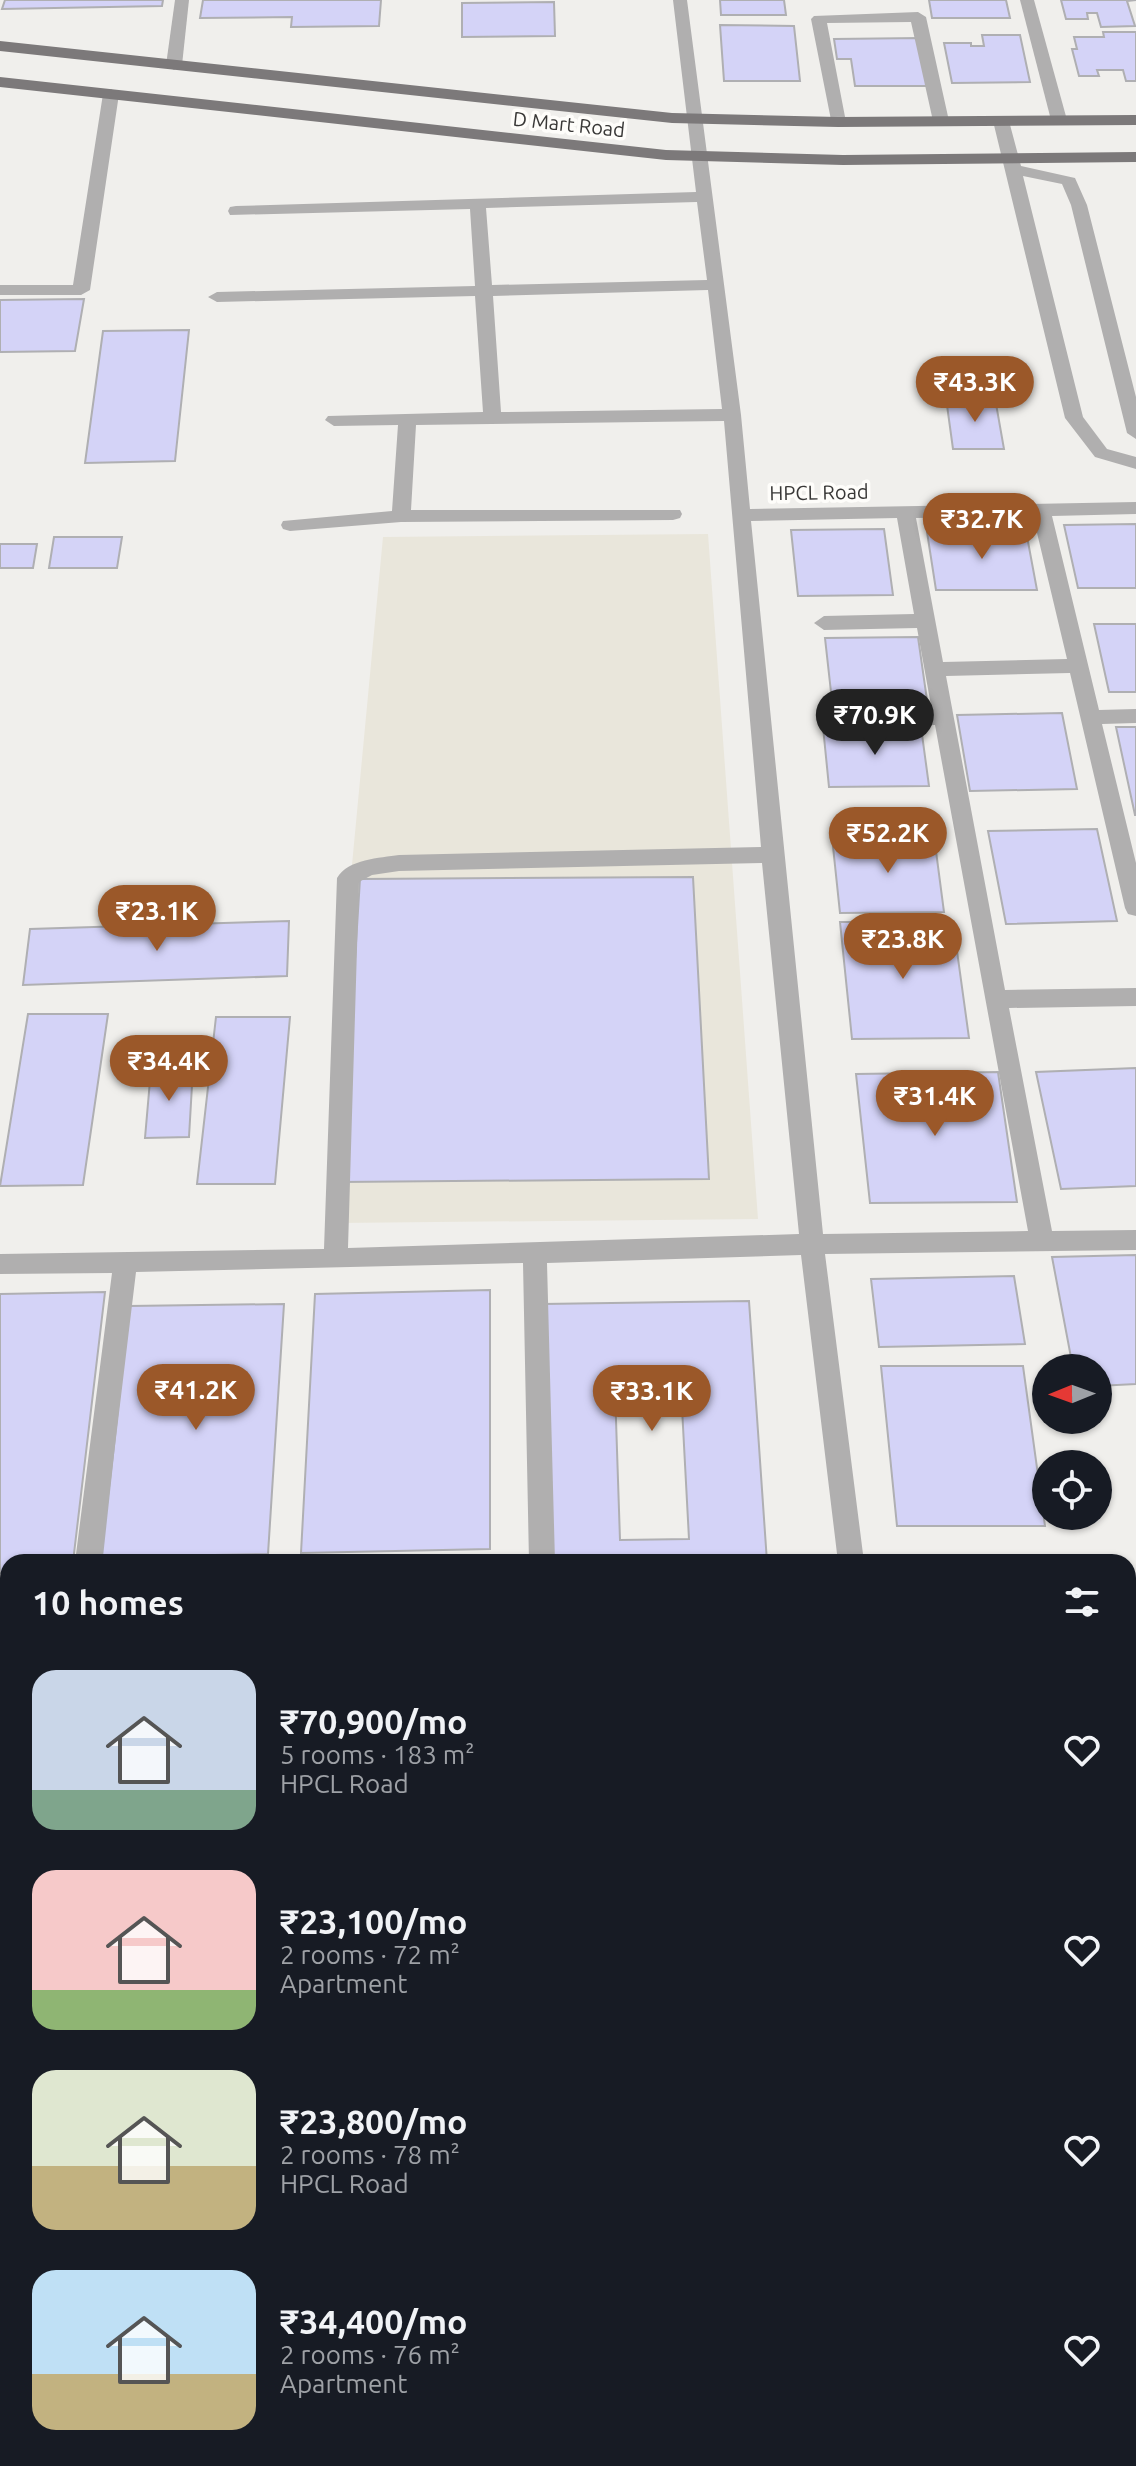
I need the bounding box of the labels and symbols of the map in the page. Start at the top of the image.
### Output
street label: D Mart Road [512,107,626,141]
pin: ₹43.3K [910,356,1040,424]
street label: HPCL Road [769,480,869,504]
pin: ₹32.7K [917,493,1047,561]
pin: ₹70.9K [810,689,940,757]
pin: ₹52.2K [823,807,953,875]
pin: ₹23.1K [92,885,222,953]
pin: ₹23.8K [838,913,968,981]
pin: ₹34.4K [104,1035,234,1103]
pin: ₹31.4K [870,1070,1000,1138]
north arrow [1032,1354,1112,1434]
pin: ₹41.2K [131,1364,261,1432]
pin: ₹33.1K [587,1365,717,1433]

